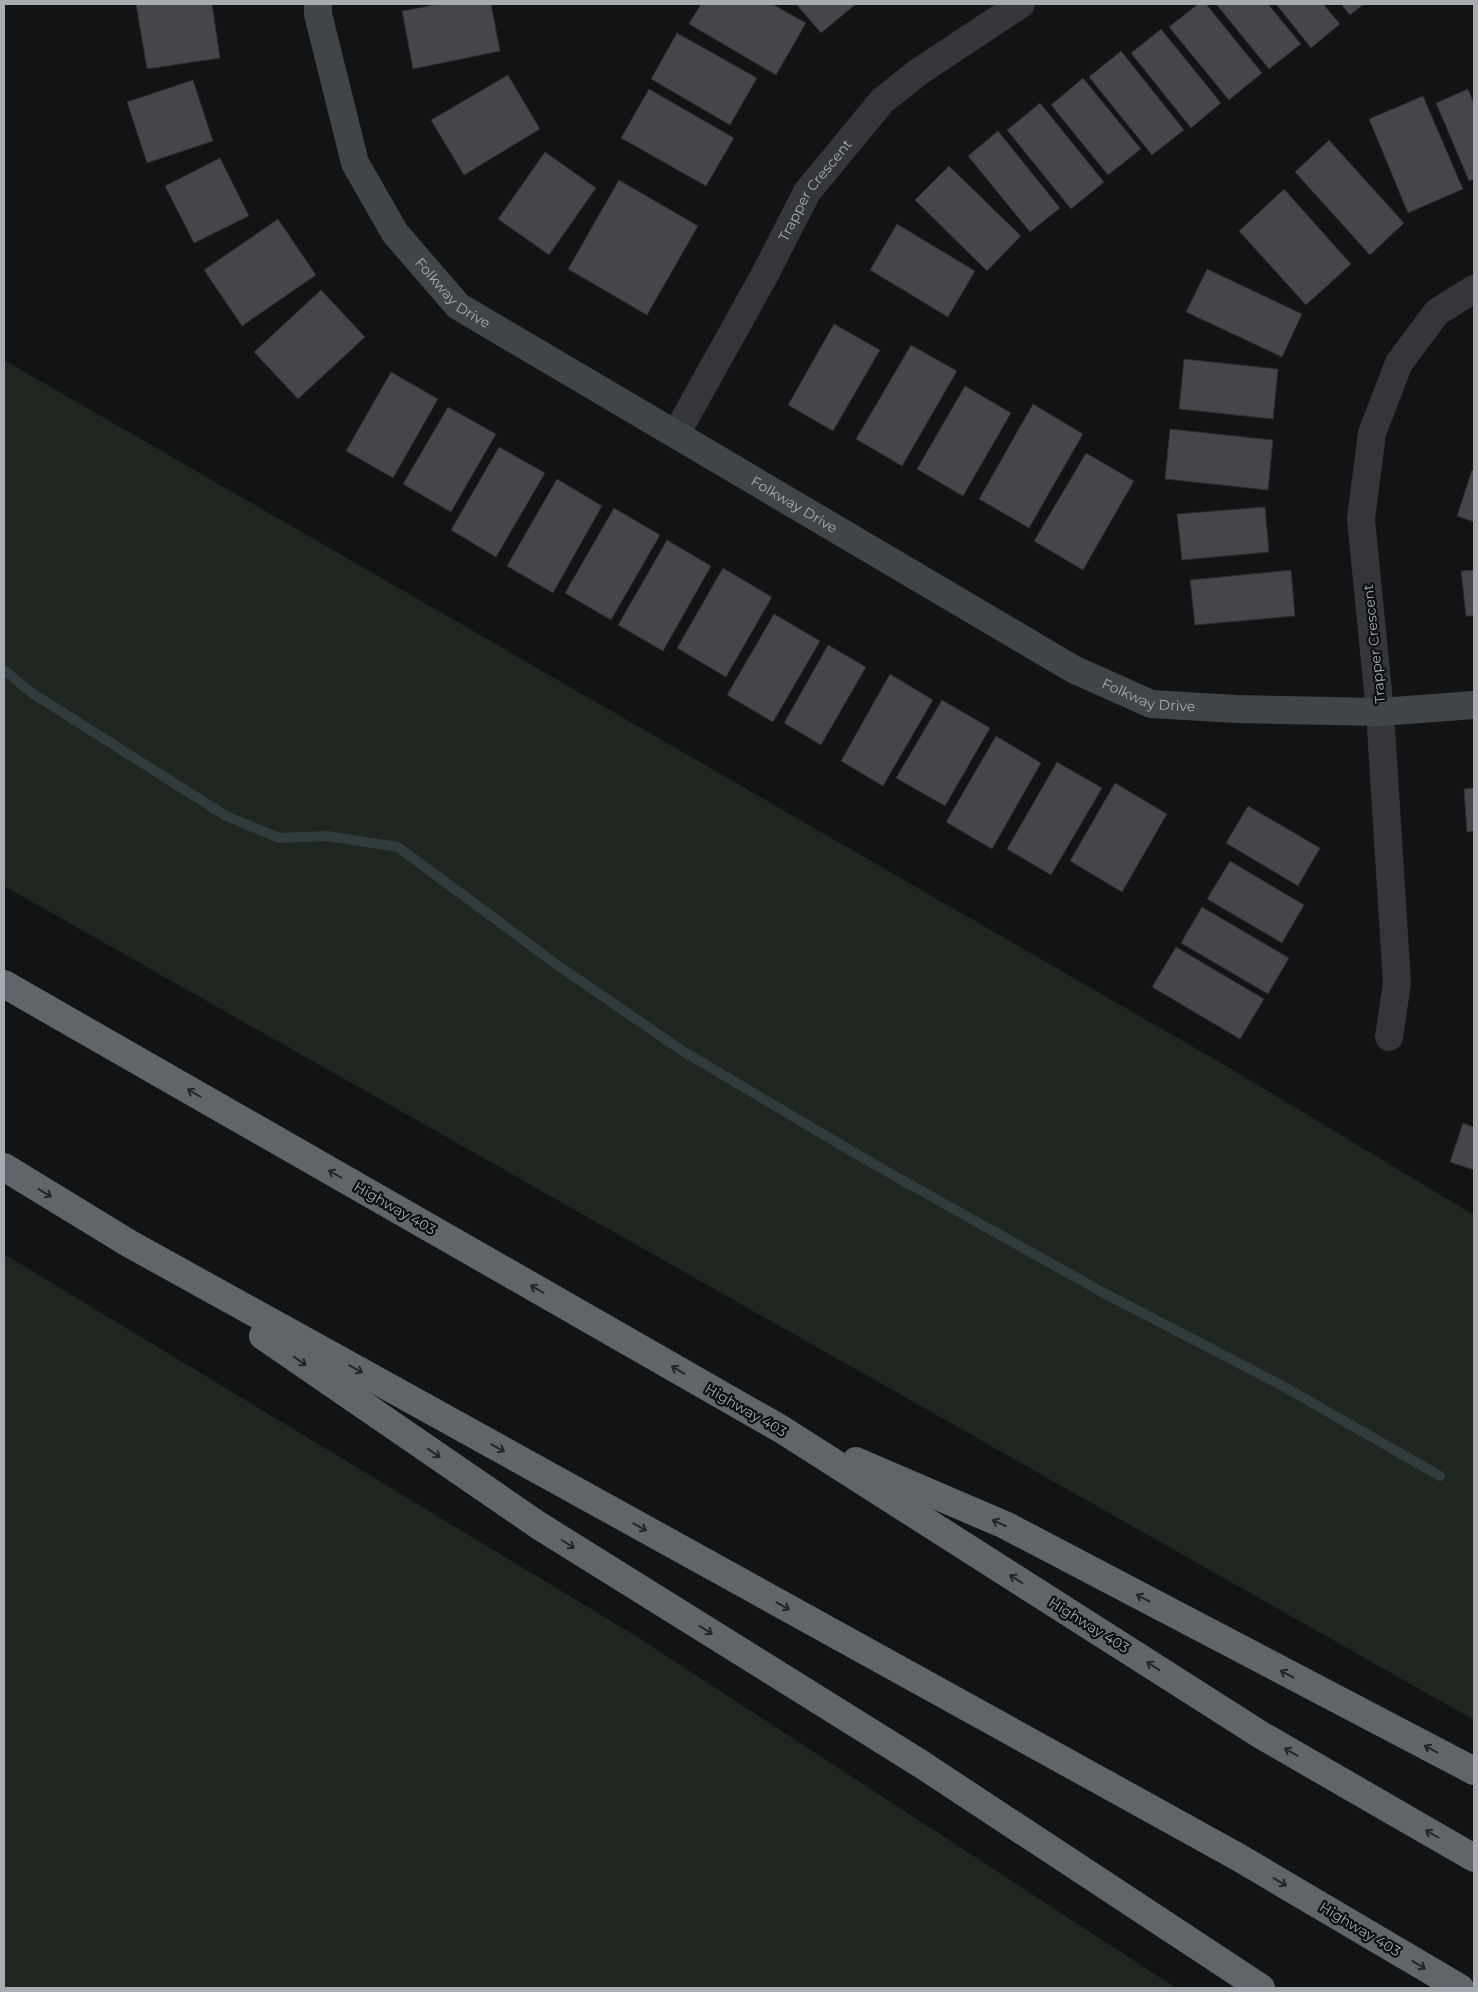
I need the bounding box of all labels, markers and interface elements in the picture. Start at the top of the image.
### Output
street label: Trapper Crescent [774,135,856,244]
street label: Folkway Drive [411,254,494,332]
street label: Folkway Drive [748,472,841,537]
street label: Trapper Crescent [1359,583,1389,705]
street label: Folkway Drive [1099,674,1196,716]
one-way arrow [187,1088,202,1097]
one-way arrow [328,1168,343,1178]
street label: Highway 403 [351,1177,439,1239]
one-way arrow [38,1188,52,1198]
one-way arrow [530,1284,544,1294]
one-way arrow [292,1356,306,1366]
one-way arrow [348,1365,363,1375]
one-way arrow [670,1365,685,1375]
street label: Highway 403 [702,1379,790,1441]
one-way arrow [491,1443,506,1453]
one-way arrow [426,1448,440,1458]
one-way arrow [992,1517,1007,1527]
one-way arrow [633,1522,648,1532]
one-way arrow [561,1539,575,1549]
one-way arrow [1010,1574,1024,1584]
street label: Highway 403 [1045,1593,1133,1657]
one-way arrow [1136,1593,1151,1602]
one-way arrow [775,1601,789,1611]
one-way arrow [699,1625,713,1635]
one-way arrow [1147,1661,1161,1671]
one-way arrow [1280,1669,1295,1678]
one-way arrow [1424,1744,1439,1753]
one-way arrow [1285,1747,1299,1757]
one-way arrow [1425,1828,1440,1838]
one-way arrow [1272,1877,1286,1887]
street label: Highway 403 [1316,1898,1404,1960]
one-way arrow [1412,1960,1426,1970]

